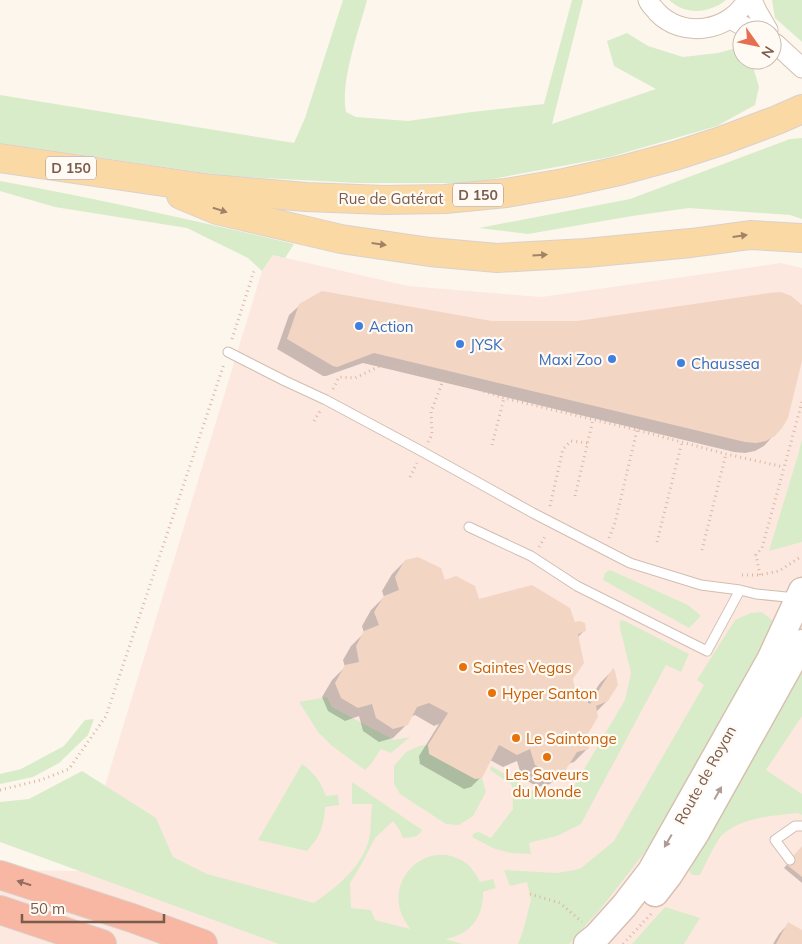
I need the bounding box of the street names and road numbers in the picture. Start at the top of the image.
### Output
road number: D 150 [46,156,96,180]
road number: D 150 [453,184,503,206]
street label: Rue de Gatérat [338,189,444,208]
street label: Route de Royan [670,722,740,828]

